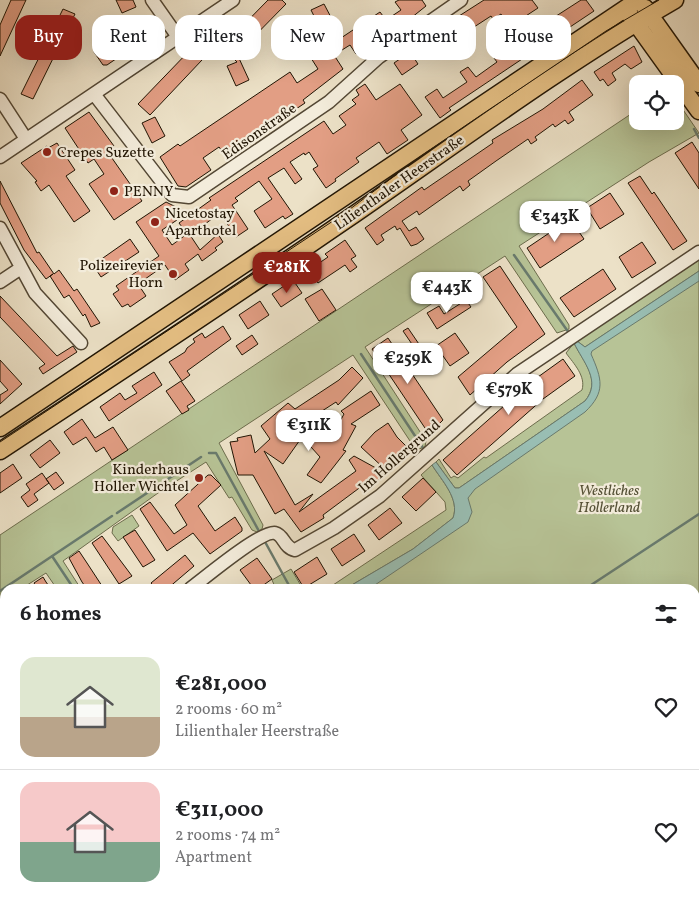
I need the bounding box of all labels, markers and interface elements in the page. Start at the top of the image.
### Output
chip: Buy [15,15,82,60]
chip: Rent [92,15,165,60]
chip: Filters [175,15,261,60]
chip: New [271,15,343,60]
chip: Apartment [353,15,476,60]
chip: House [486,15,571,60]
map controls [629,75,684,130]
button: locate [629,75,684,130]
street label: Edisonstraße [218,99,301,166]
street label: Lilienthaler Heerstraße [331,131,469,236]
place label: Crepes Suzette [57,143,154,164]
marker: Crepes Suzette [41,146,53,158]
place label: PENNY [124,182,174,203]
marker: PENNY [108,185,120,197]
pin: €343K [520,200,590,243]
place label: Nicetostay Aparthotel [165,204,236,242]
text: €343K [531,206,579,228]
marker: Nicetostay Aparthotel [149,216,161,228]
pin: €281K [252,252,322,294]
place label: Polizeirevier Horn [80,256,163,294]
text: €281K [264,257,310,279]
marker: Polizeirevier Horn [167,268,179,280]
pin: €443K [412,272,482,314]
text: €443K [422,277,472,299]
pin: €259K [373,342,443,385]
text: €259K [384,348,432,370]
pin: €579K [474,374,544,416]
text: €579K [485,379,533,401]
pin: €311K [274,410,344,452]
text: €311K [287,415,331,437]
street label: Im Hollergrund [354,415,446,499]
place label: Kinderhaus Holler Wichtel [94,460,189,498]
marker: Kinderhaus Holler Wichtel [193,472,205,484]
park label: Westliches Hollerland [578,481,640,519]
text: 6 homes [20,600,101,629]
icon: filters [652,600,680,628]
text: €281,000 [175,670,267,699]
icon: home [60,677,120,737]
icon: heart [652,693,680,721]
text: 2 rooms · 60 m² [175,699,282,721]
text: Lilienthaler Heerstraße [175,721,339,743]
text: €311,000 [175,796,263,825]
icon: home [60,802,120,862]
icon: heart [652,818,680,846]
text: 2 rooms · 74 m² [175,825,280,847]
text: Apartment [175,847,252,869]

